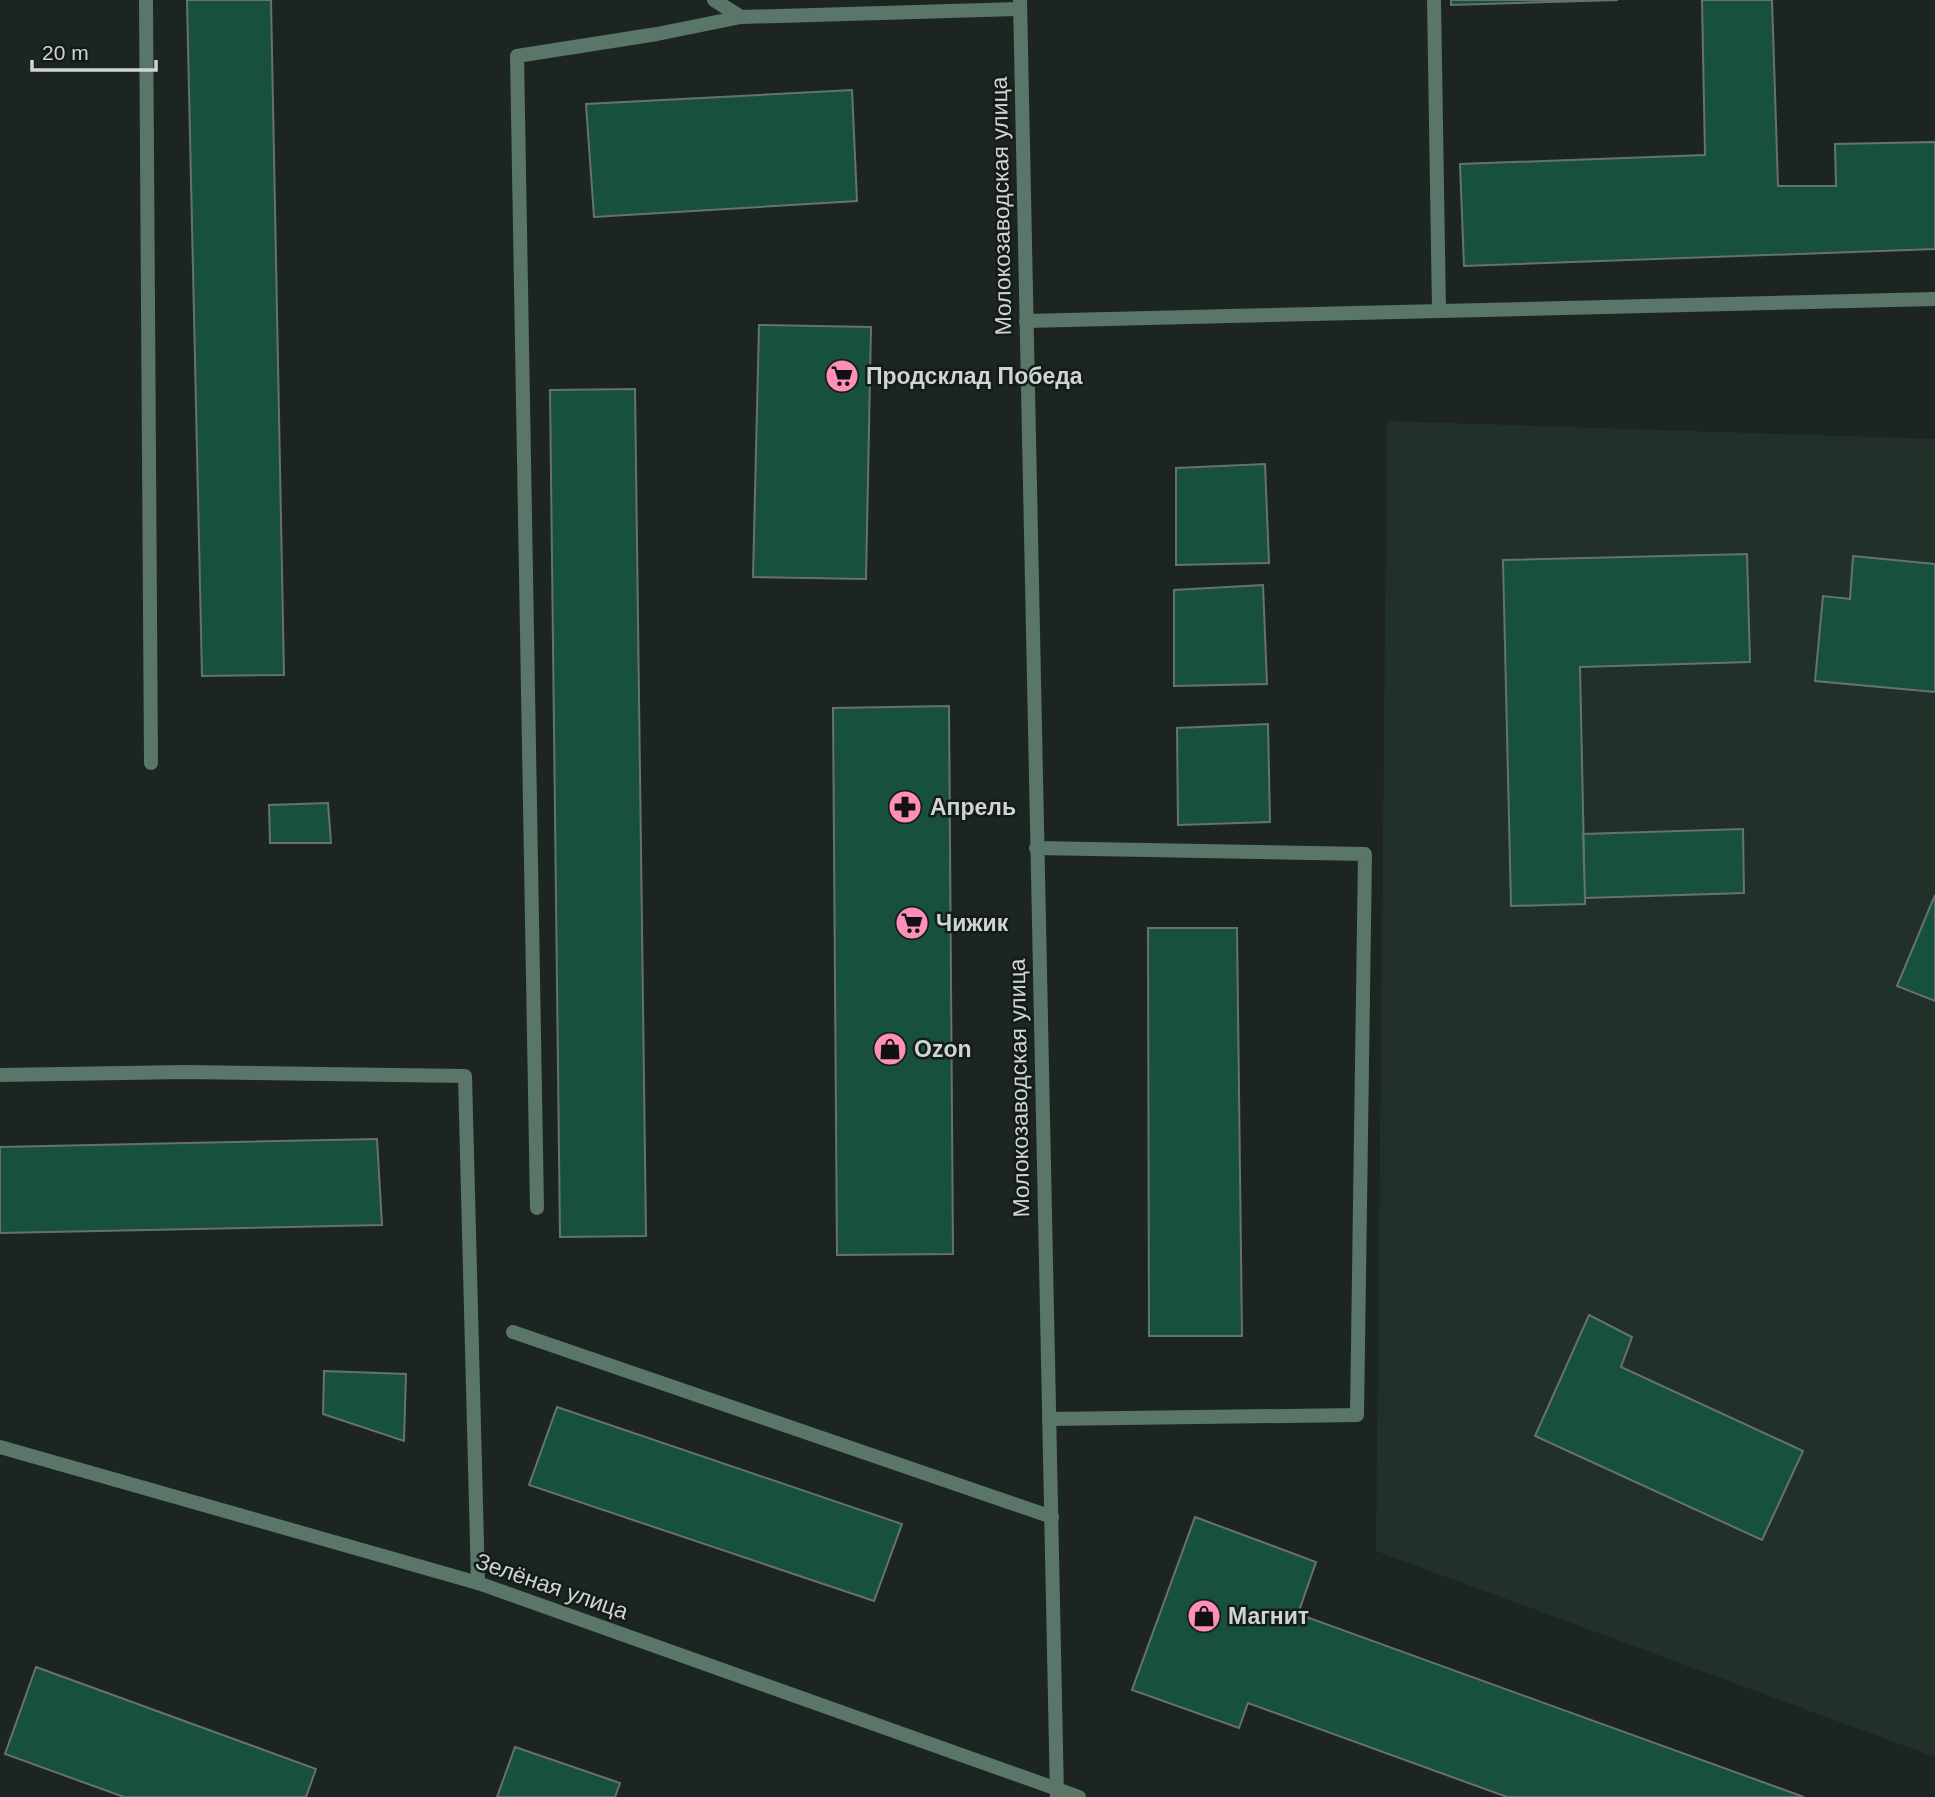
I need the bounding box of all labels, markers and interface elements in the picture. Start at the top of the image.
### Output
scale bar [32,28,156,72]
text: 20 m [42,41,89,64]
street label: Молокозаводская улица [986,76,1016,336]
supermarket icon: Продсклад Победа [823,357,861,395]
place label: Продсклад Победа [866,363,1083,389]
pharmacy icon: Апрель [886,788,924,826]
place label: Апрель [930,794,1016,820]
supermarket icon: Чижик [893,904,931,942]
place label: Чижик [936,910,1009,936]
street label: Молокозаводская улица [1004,958,1034,1218]
shop icon: Ozon [871,1030,909,1068]
place label: Ozon [914,1036,972,1062]
street label: Зелёная улица [472,1548,632,1624]
shop icon: Магнит [1185,1597,1223,1635]
place label: Магнит [1228,1603,1309,1629]

